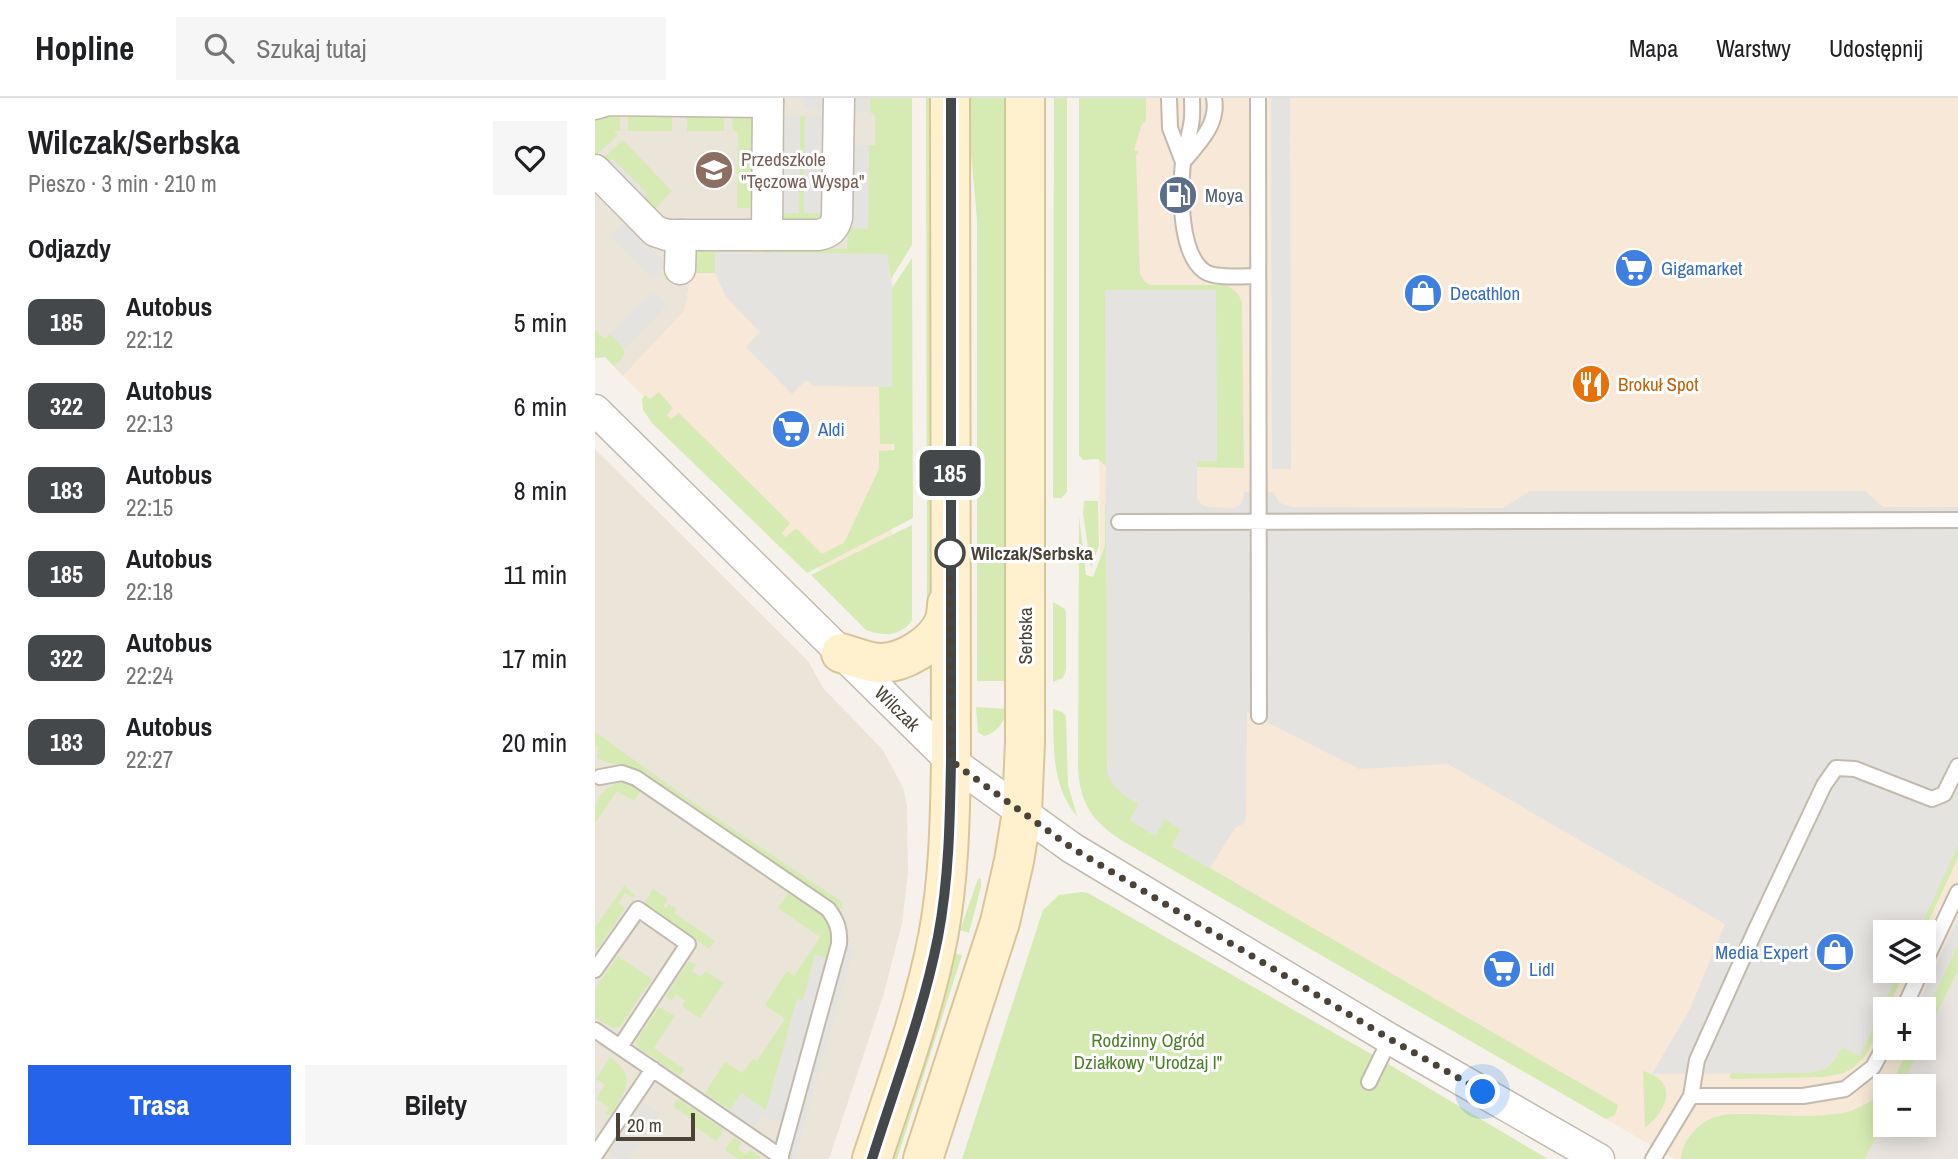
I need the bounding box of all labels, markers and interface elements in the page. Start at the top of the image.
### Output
search box [176,17,666,80]
text: Hopline [35,26,134,70]
icon: search [200,29,238,67]
text: Szukaj tutaj [256,31,366,66]
text: Mapa [1629,32,1678,64]
text: Warstwy [1716,32,1791,64]
text: Udostępnij [1829,32,1923,64]
text: Wilczak/Serbska [28,120,240,164]
button: heart [493,121,567,195]
place label: Przedszkole "Tęczowa Wyspa" [741,146,864,194]
school or university icon: Przedszkole "Tęczowa Wyspa" [693,149,735,191]
text: Pieszo · 3 min · 210 m [28,168,217,199]
fuel station icon: Moya [1157,174,1199,216]
place label: Moya [1205,182,1243,208]
text: Odjazdy [28,231,111,266]
supermarket icon: Gigamarket [1613,247,1655,289]
place label: Gigamarket [1661,255,1743,281]
shop icon: Decathlon [1402,272,1444,314]
place label: Decathlon [1450,280,1520,306]
text: Autobus [126,289,212,324]
text: 5 min [514,305,567,340]
text: 185 [50,306,83,338]
text: 22:12 [126,324,173,355]
restaurant icon: Brokuł Spot [1570,363,1612,405]
place label: Brokuł Spot [1618,371,1699,397]
text: Autobus [126,373,212,408]
text: 6 min [514,389,567,424]
text: 322 [50,390,83,422]
text: 22:13 [126,408,173,439]
supermarket icon: Aldi [770,408,812,450]
place label: Aldi [817,416,845,442]
line badge: 185 [910,450,990,496]
text: Autobus [126,457,212,492]
text: 185 [934,457,966,489]
text: 8 min [514,473,567,508]
text: 183 [50,474,83,506]
text: 22:15 [126,492,173,523]
marker: Wilczak/Serbska [935,538,965,568]
place label: Wilczak/Serbska [971,540,1093,566]
text: Autobus [126,541,212,576]
text: 11 min [503,557,567,592]
text: 185 [50,558,83,590]
text: 22:18 [126,576,173,607]
street label: Serbska [1012,607,1038,665]
text: Autobus [126,625,212,660]
text: 17 min [502,641,567,676]
text: 322 [50,642,83,674]
text: 22:24 [126,660,173,691]
street label: Wilczak [869,680,926,737]
text: Autobus [126,709,212,744]
text: 20 min [502,725,567,760]
text: 183 [50,726,83,758]
text: 22:27 [126,744,173,775]
map controls [1873,920,1936,1137]
button: layers [1873,920,1936,983]
shop icon: Media Expert [1814,931,1856,973]
place label: Media Expert [1715,939,1809,965]
supermarket icon: Lidl [1481,948,1523,990]
place label: Lidl [1529,956,1554,982]
button: + [1873,997,1936,1060]
park label: Rodzinny Ogród Działkowy "Urodzaj I" [1074,1027,1222,1075]
button: Trasa [28,1065,291,1145]
button: Bilety [305,1065,567,1145]
your location [1465,1074,1500,1109]
button: − [1873,1074,1936,1137]
scale bar [616,1110,695,1142]
text: 20 m [627,1112,662,1138]

